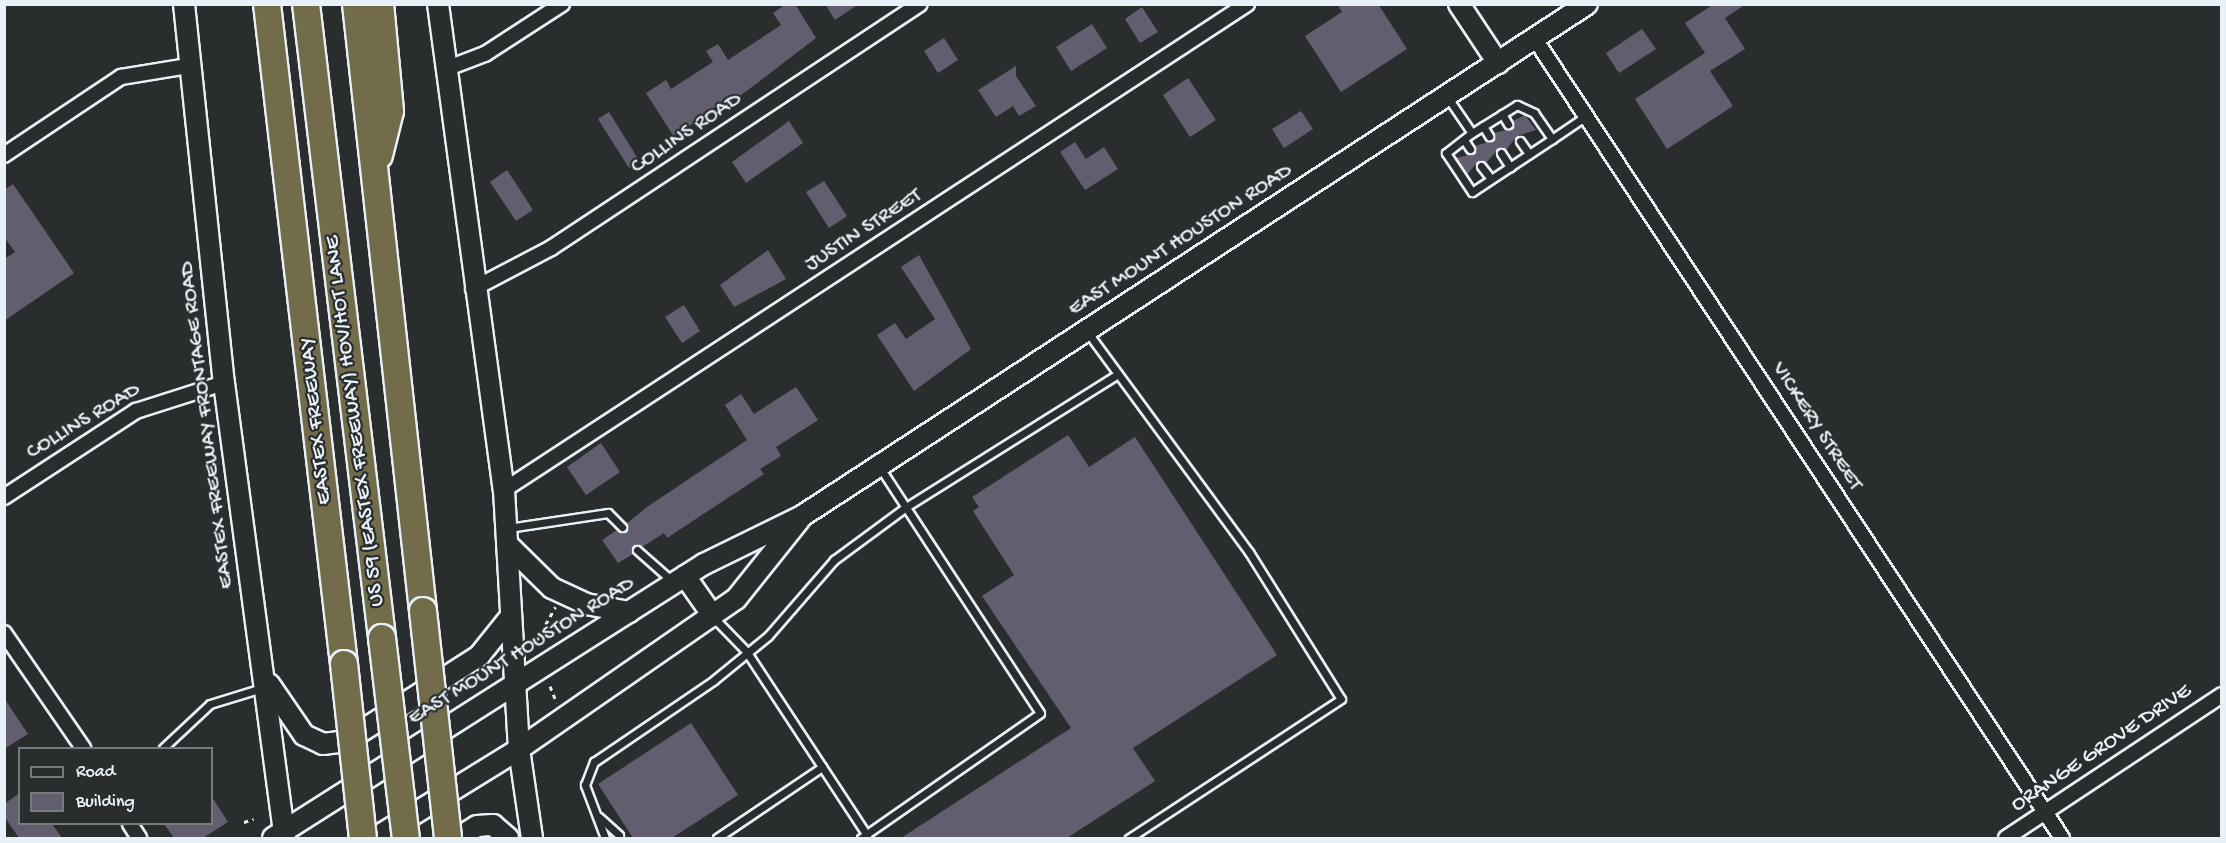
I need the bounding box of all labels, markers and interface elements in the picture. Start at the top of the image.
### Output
street label: COLLINS ROAD [626,87,748,181]
street label: EAST MOUNT HOUSTON ROAD [1064,159,1298,323]
street label: JUSTIN STREET [801,183,927,279]
street label: US 59 (EASTEX FREEWAY) HOV/HOT LANE [320,234,392,608]
street label: EASTEX FREEWAY FRONTAGE ROAD [175,260,241,590]
street label: EASTEX FREEWAY [295,336,339,506]
street label: VICKERY STREET [1765,358,1867,496]
street label: COLLINS ROAD [22,378,146,466]
street label: EAST MOUNT HOUSTON ROAD [404,571,640,733]
street label: ORANGE GROVE DRIVE [2007,679,2197,819]
legend [18,747,213,825]
text: Road [76,762,115,783]
text: Building [76,792,135,813]

